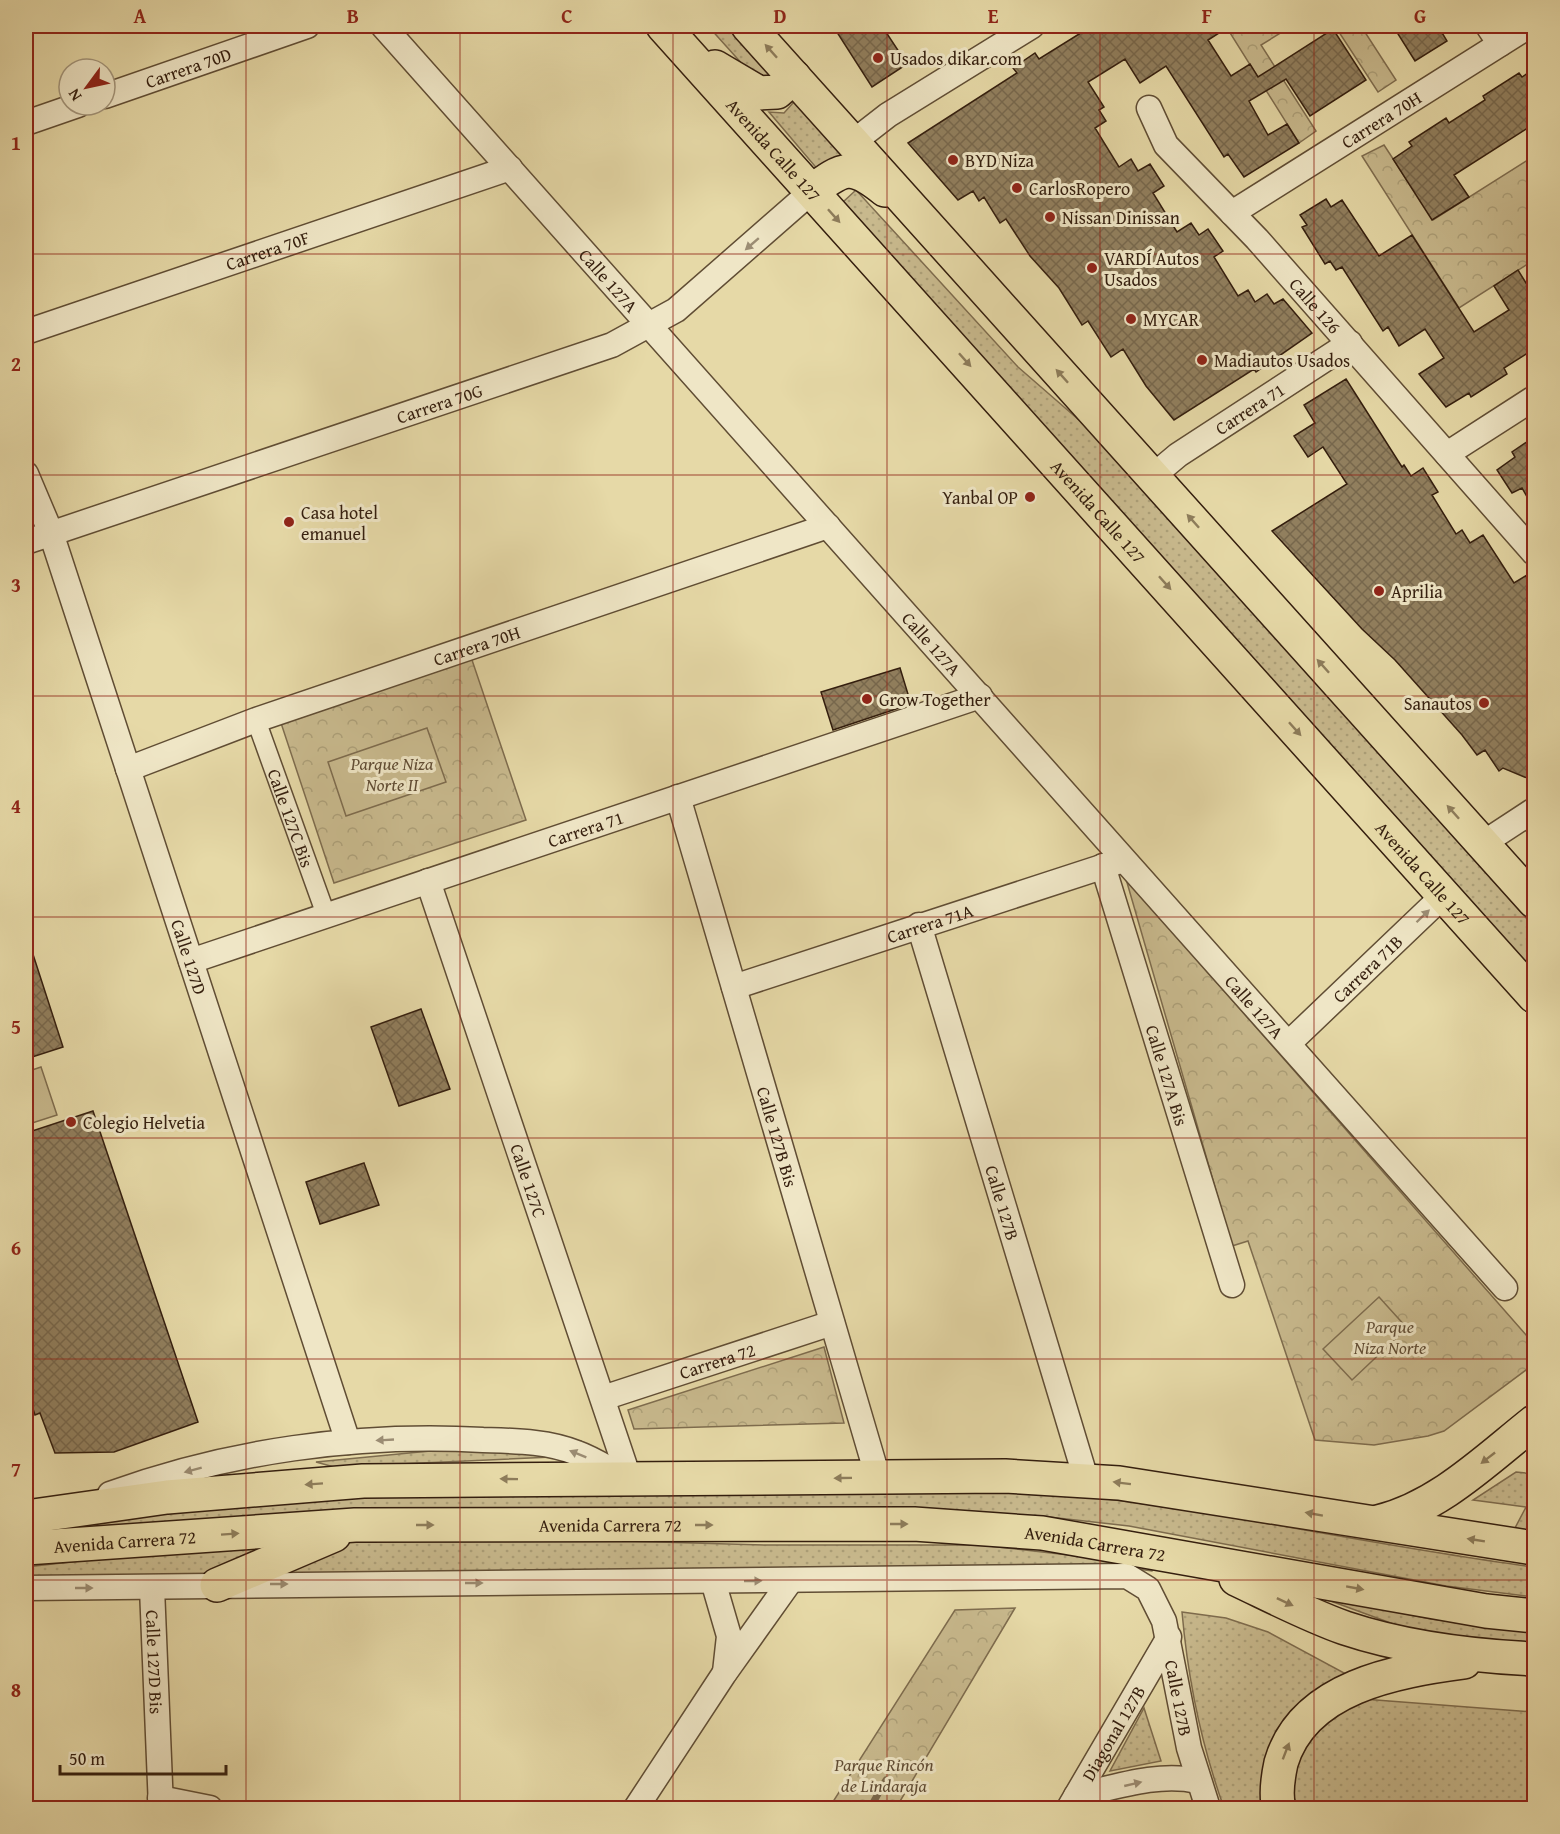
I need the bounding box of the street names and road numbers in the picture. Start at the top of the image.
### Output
street label: Carrera 70D [142,40,235,95]
street label: Carrera 70H [1336,84,1426,155]
street label: Avenida Calle 127 [720,92,828,207]
street label: Carrera 70F [222,223,313,277]
street label: Calle 127A [573,242,645,318]
street label: Calle 126 [1283,271,1348,339]
street label: Carrera 70G [393,376,486,430]
street label: Carrera 71 [1209,376,1290,441]
street label: Avenida Calle 127 [1045,453,1152,569]
street label: Calle 127A [896,605,968,681]
street label: Carrera 70H [429,618,524,672]
street label: Calle 127C Bis [261,765,321,871]
street label: Carrera 71 [544,803,627,854]
street label: Avenida Calle 127 [1369,815,1477,931]
street label: Carrera 71A [883,896,977,950]
street label: Calle 127D [165,916,214,998]
street label: Carrera 71B [1326,928,1408,1009]
street label: Calle 127A [1219,968,1291,1045]
street label: Calle 127A Bis [1139,1022,1196,1129]
street label: Calle 127B Bis [750,1083,805,1190]
street label: Calle 127C [504,1140,554,1221]
street label: Calle 127B [979,1162,1027,1243]
street label: Carrera 72 [676,1336,759,1386]
street label: Avenida Carrera 72 [539,1511,682,1538]
street label: Avenida Carrera 72 [1024,1518,1168,1568]
street label: Avenida Carrera 72 [53,1523,197,1560]
street label: Calle 127D Bis [139,1609,171,1715]
street label: Calle 127B [1158,1658,1200,1738]
street label: Diagonal 127B [1074,1680,1151,1786]

